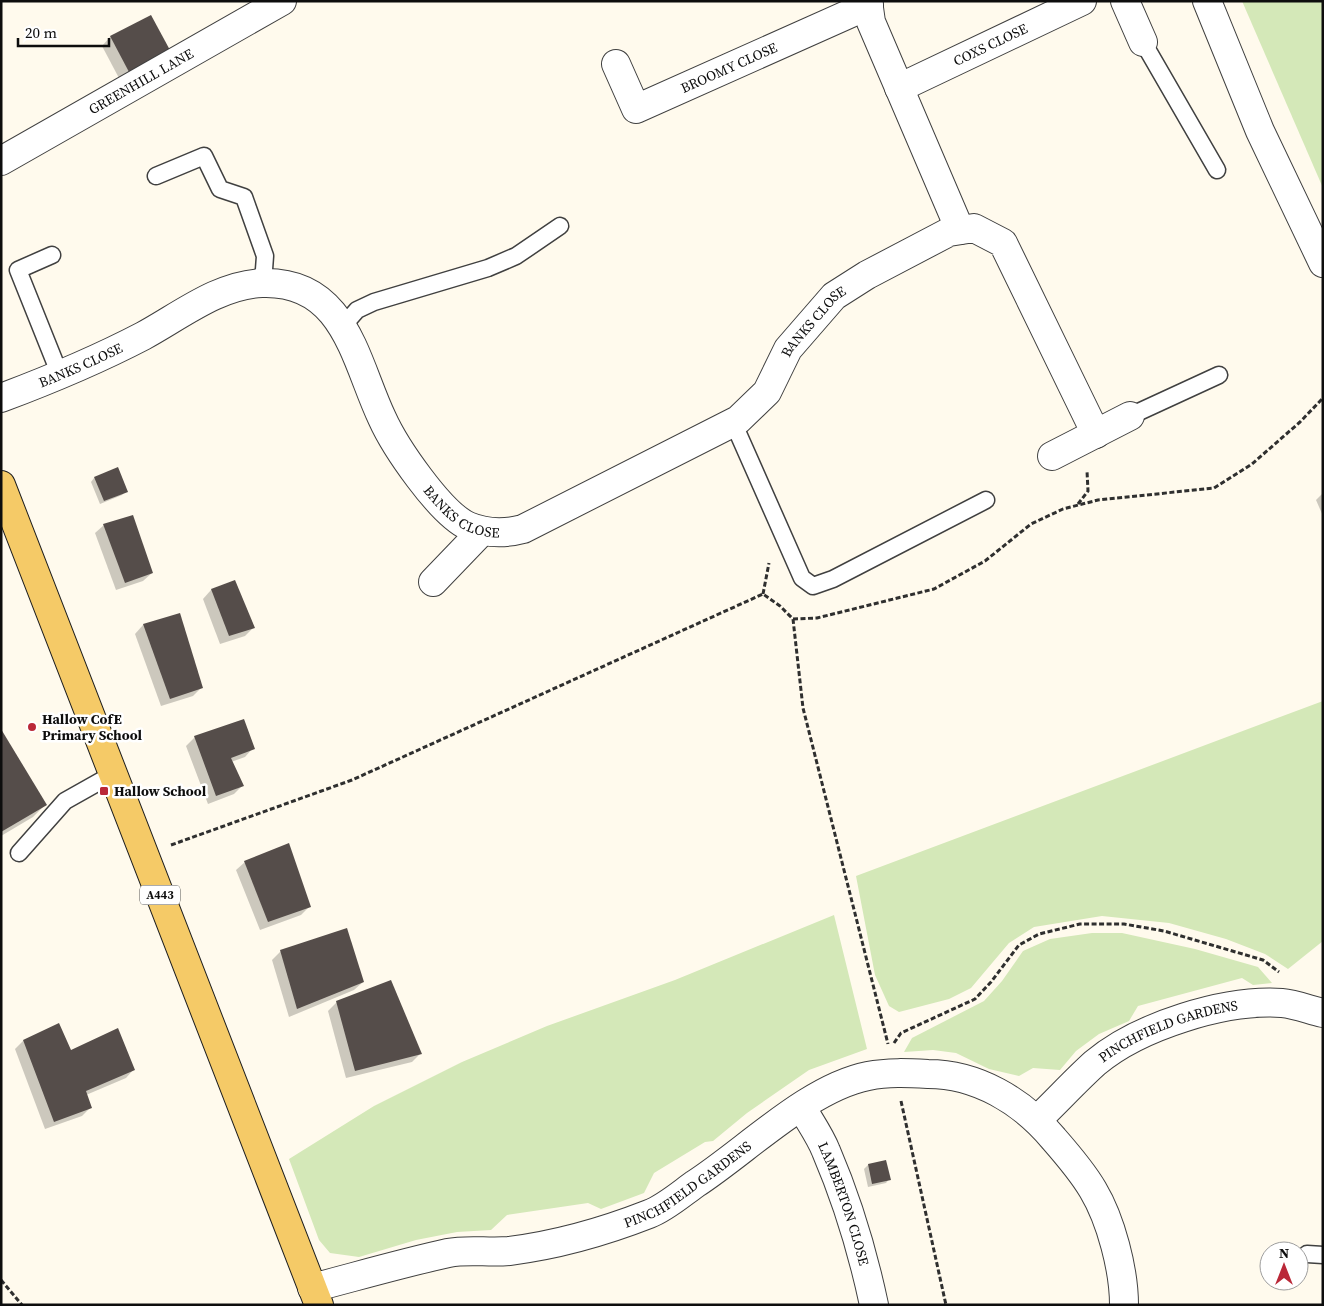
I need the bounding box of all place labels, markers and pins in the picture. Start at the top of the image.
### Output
place label: Hallow CofE Primary School [42,709,143,745]
marker: Hallow CofE Primary School [26,721,38,733]
place label: Hallow School [114,781,207,801]
marker: Hallow School [98,785,110,797]

